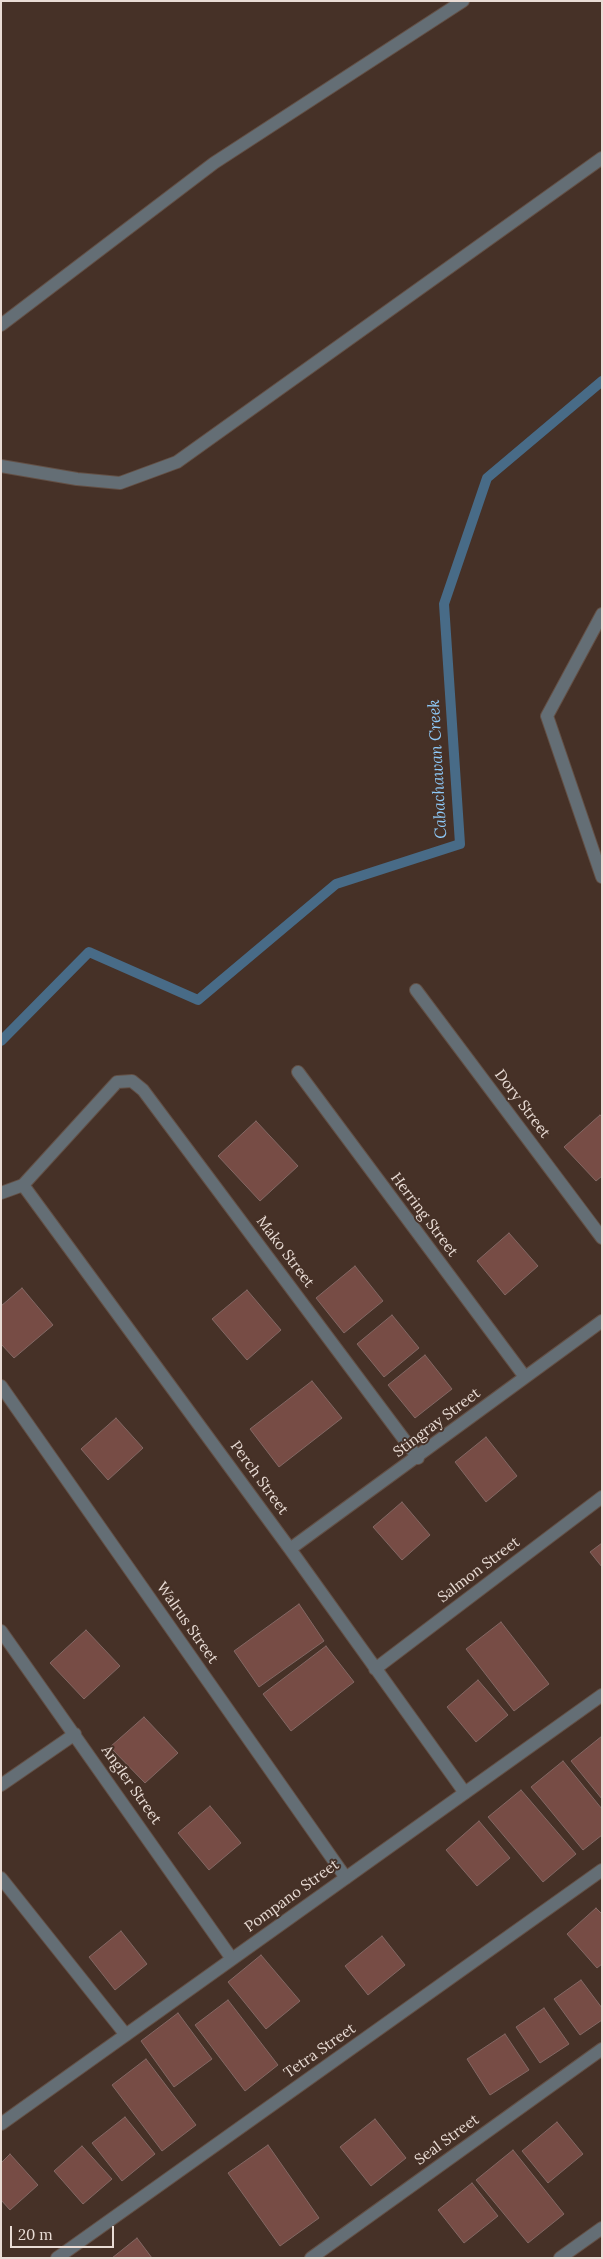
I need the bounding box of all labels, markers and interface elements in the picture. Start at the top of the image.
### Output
water label: Cabachawan Creek [425,699,451,839]
street label: Dory Street [490,1066,554,1142]
street label: Herring Street [387,1169,461,1261]
street label: Mako Street [252,1213,318,1291]
street label: Stingray Street [390,1384,484,1462]
street label: Perch Street [226,1438,292,1518]
street label: Salmon Street [434,1533,524,1607]
street label: Walrus Street [152,1579,222,1667]
street label: Angler Street [97,1742,165,1828]
street label: Pompano Street [241,1856,343,1936]
street label: Tetra Street [281,2020,359,2082]
street label: Seal Street [411,2111,483,2169]
scale bar [12,2216,116,2248]
text: 20 m [18,2225,53,2244]

